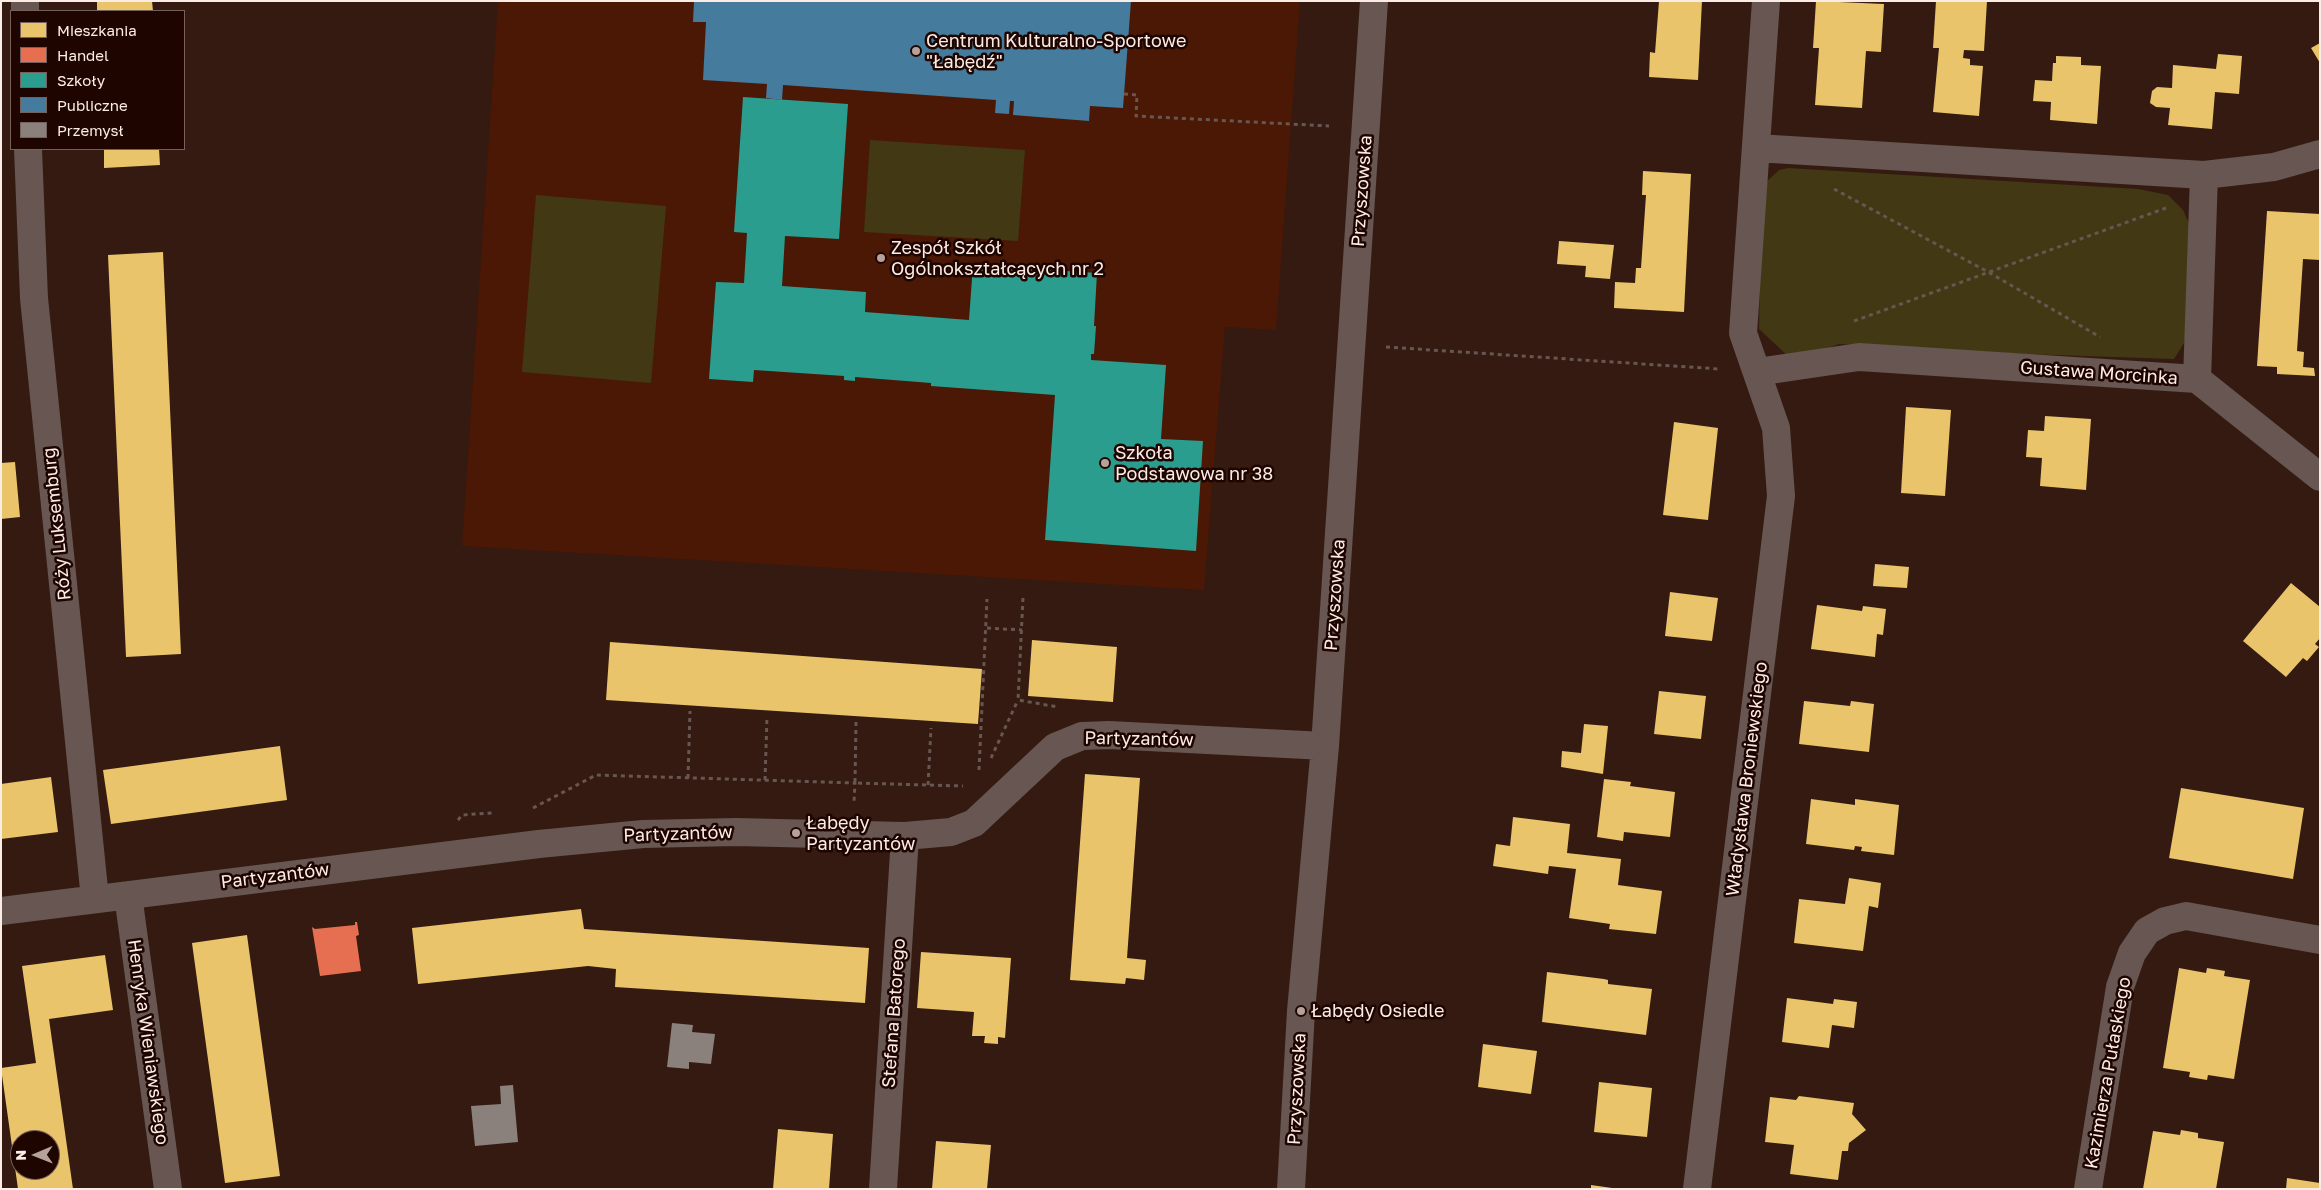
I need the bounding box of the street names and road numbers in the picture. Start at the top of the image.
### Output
street label: Przyszowska [1347,134,1377,248]
street label: Gustawa Morcinka [2019,357,2179,389]
street label: Róży Luksemburg [38,447,76,601]
street label: Przyszowska [1320,538,1350,652]
street label: Władysława Broniewskiego [1722,660,1772,898]
street label: Partyzantów [1084,727,1194,751]
street label: Partyzantów [623,821,733,847]
street label: Partyzantów [219,859,331,893]
street label: Stefana Batorego [878,937,910,1089]
street label: Henryka Wieniawskiego [123,938,173,1146]
street label: Kazimierza Pułaskiego [2080,975,2136,1171]
street label: Przyszowska [1283,1032,1311,1146]

